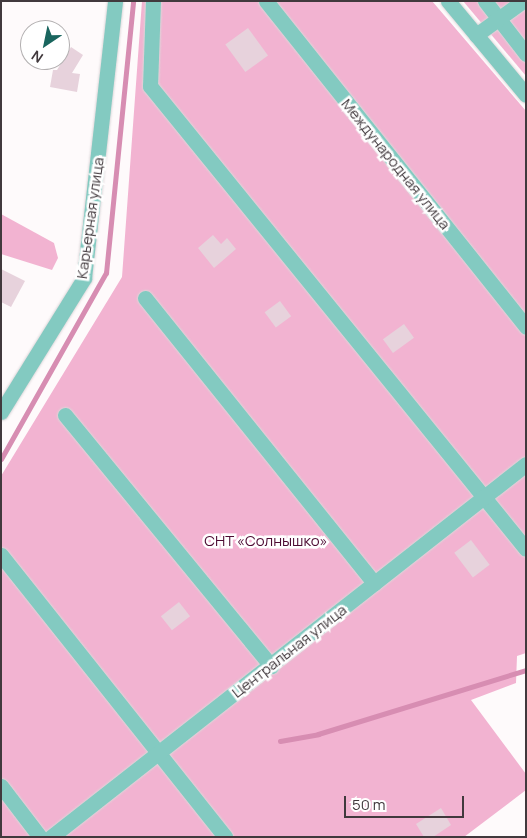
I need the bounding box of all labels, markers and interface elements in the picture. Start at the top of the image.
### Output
north arrow [20,20,70,70]
text: N [27,46,46,68]
street label: Международная улица [338,95,454,233]
street label: Карьерная улица [73,156,107,280]
park label: СНТ «Солнышко» [204,532,328,550]
street label: Центральная улица [228,601,350,701]
scale bar [347,786,467,818]
text: 50 m [352,794,386,815]

